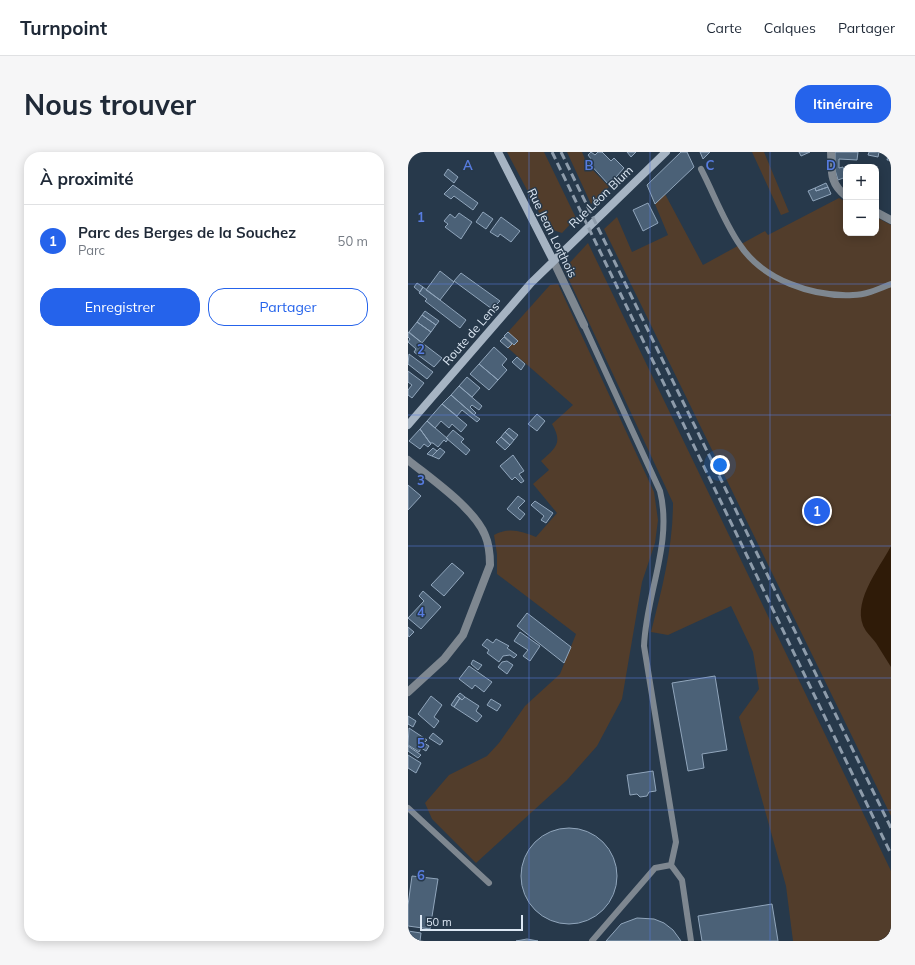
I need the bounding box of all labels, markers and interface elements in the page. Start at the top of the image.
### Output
text: Turnpoint [20,16,107,40]
text: Carte [706,19,742,37]
text: Calques [764,19,816,37]
text: Partager [838,19,895,37]
button: Itinéraire [795,85,891,123]
text: Nous trouver [24,87,196,122]
text: A [463,157,473,173]
text: C [706,157,715,173]
text: D [826,157,836,173]
street label: Rue Léon Blum [566,163,636,231]
map controls [843,164,879,236]
button: + [843,164,879,200]
text: À proximité [40,168,134,189]
street label: Rue Jean Lorthois [524,186,581,280]
button: − [843,200,879,236]
text: 1 [417,209,425,225]
text: Parc des Berges de la Souchez [78,223,296,242]
text: 1 [49,233,57,249]
text: 50 m [338,233,368,249]
text: Parc [78,242,105,258]
button: Enregistrer [40,288,200,326]
button: Partager [208,288,368,326]
street label: Route de Lens [439,299,502,368]
text: 2 [417,341,425,357]
your location [710,455,730,475]
text: 3 [417,472,425,488]
pin: 1 [804,496,830,526]
text: 4 [417,604,425,620]
text: 5 [417,735,425,751]
text: 6 [417,867,425,883]
scale bar [420,913,523,932]
text: 50 m [426,915,452,929]

